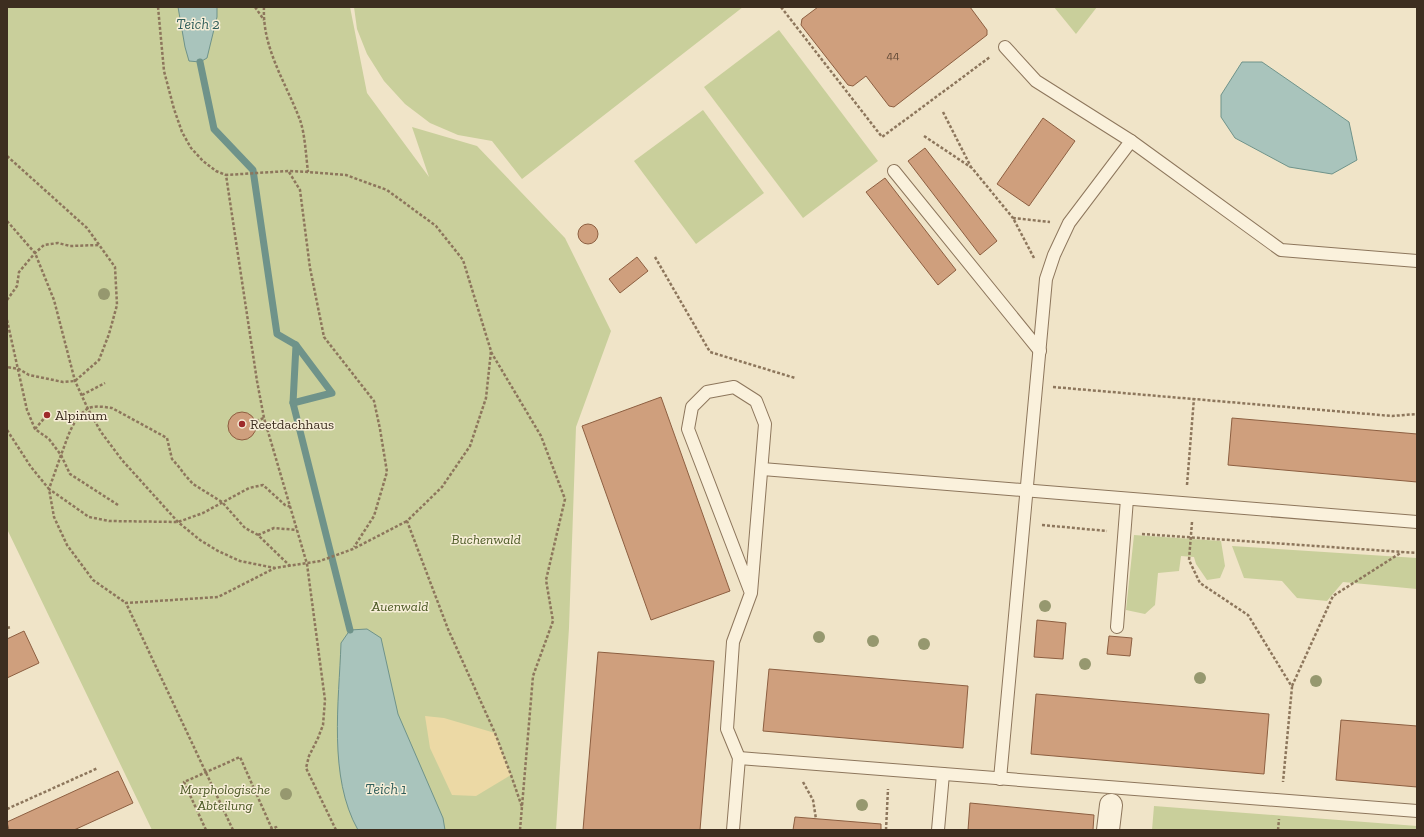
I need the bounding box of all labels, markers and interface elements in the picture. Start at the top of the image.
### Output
water label: Teich 2 [176,15,220,33]
house number: 44 [887,48,900,62]
place label: Alpinum [55,407,107,424]
marker: Alpinum [42,410,52,420]
place label: Reetdachhaus [250,416,334,433]
marker: Reetdachhaus [237,419,247,429]
park label: Buchenwald [451,531,521,548]
park label: Auenwald [371,598,428,615]
water label: Teich 1 [365,780,407,798]
park label: Morphologische Abteilung [180,781,270,814]

